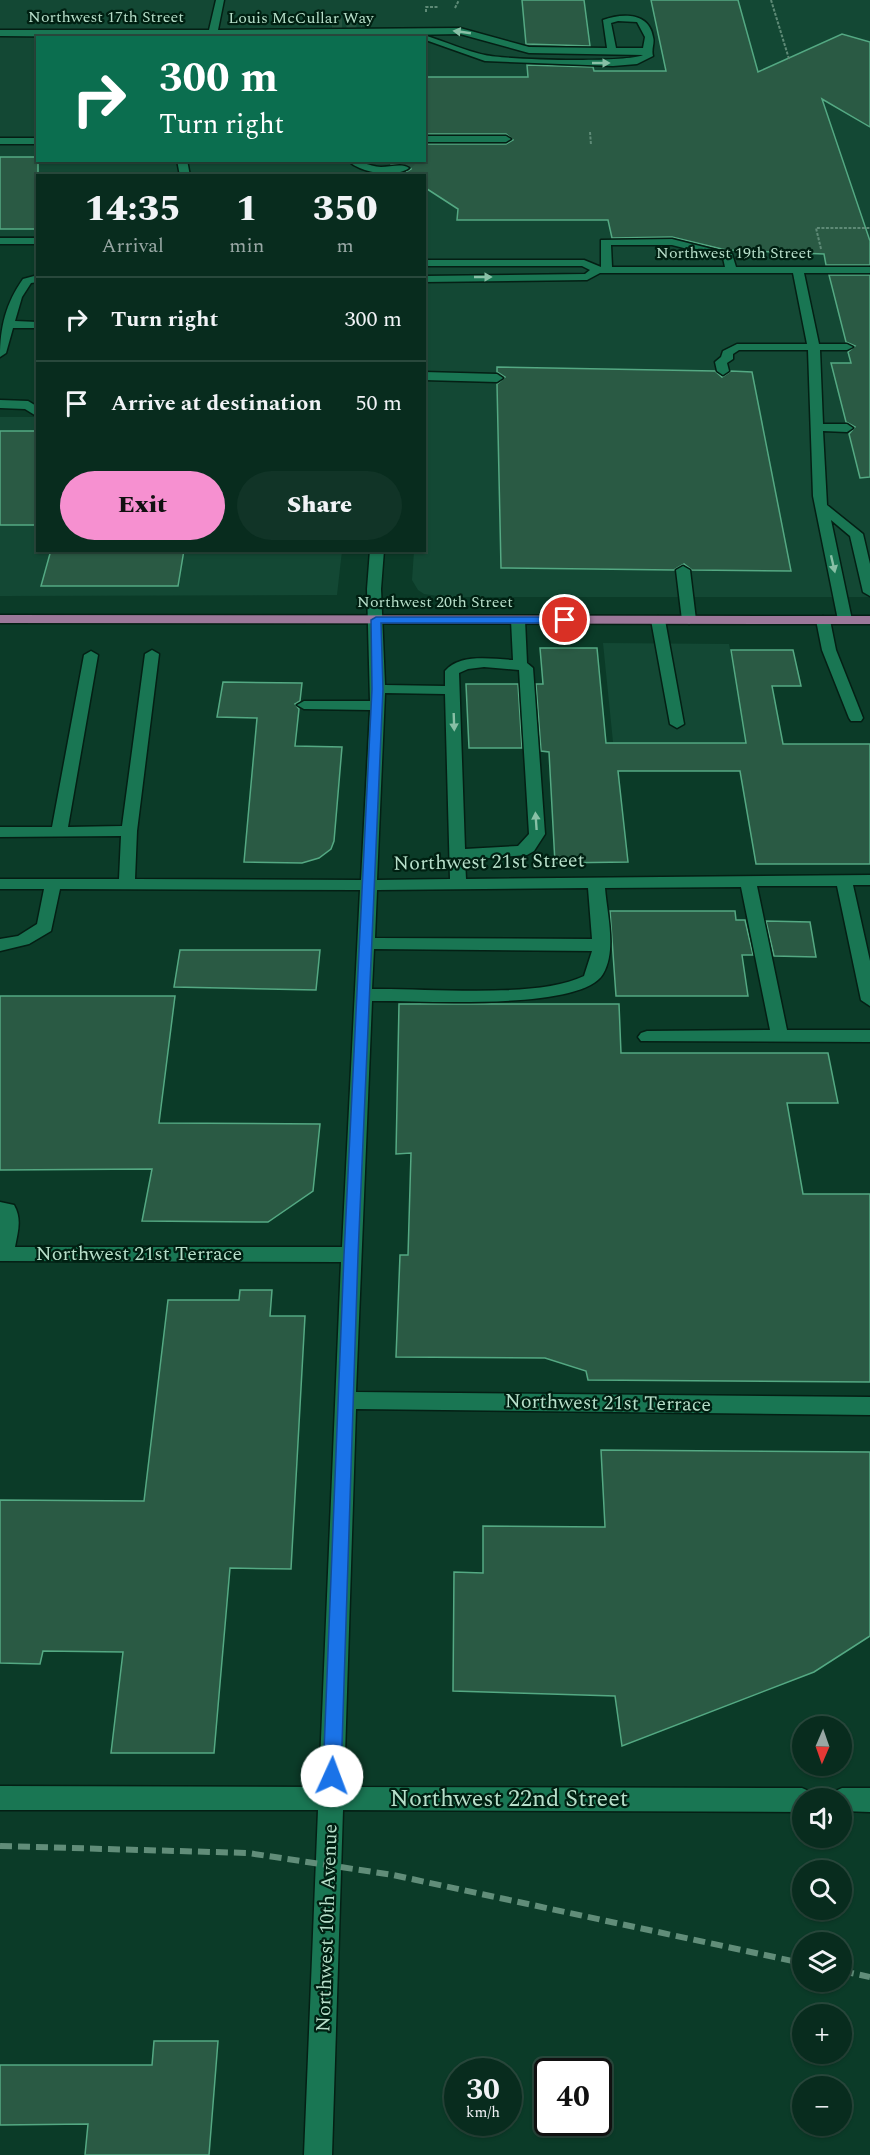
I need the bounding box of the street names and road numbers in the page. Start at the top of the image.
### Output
street label: Northwest 17th Street [28,5,184,29]
street label: Louis McCullar Way [228,6,375,30]
street label: Northwest 19th Street [656,241,812,265]
street label: Northwest 20th Street [357,590,513,614]
street label: Northwest 21st Street [393,845,585,879]
street label: Northwest 21st Terrace [36,1239,242,1269]
street label: Northwest 21st Terrace [505,1386,711,1420]
street label: Northwest 22nd Street [390,1781,628,1817]
street label: Northwest 10th Avenue [308,1823,346,2033]

